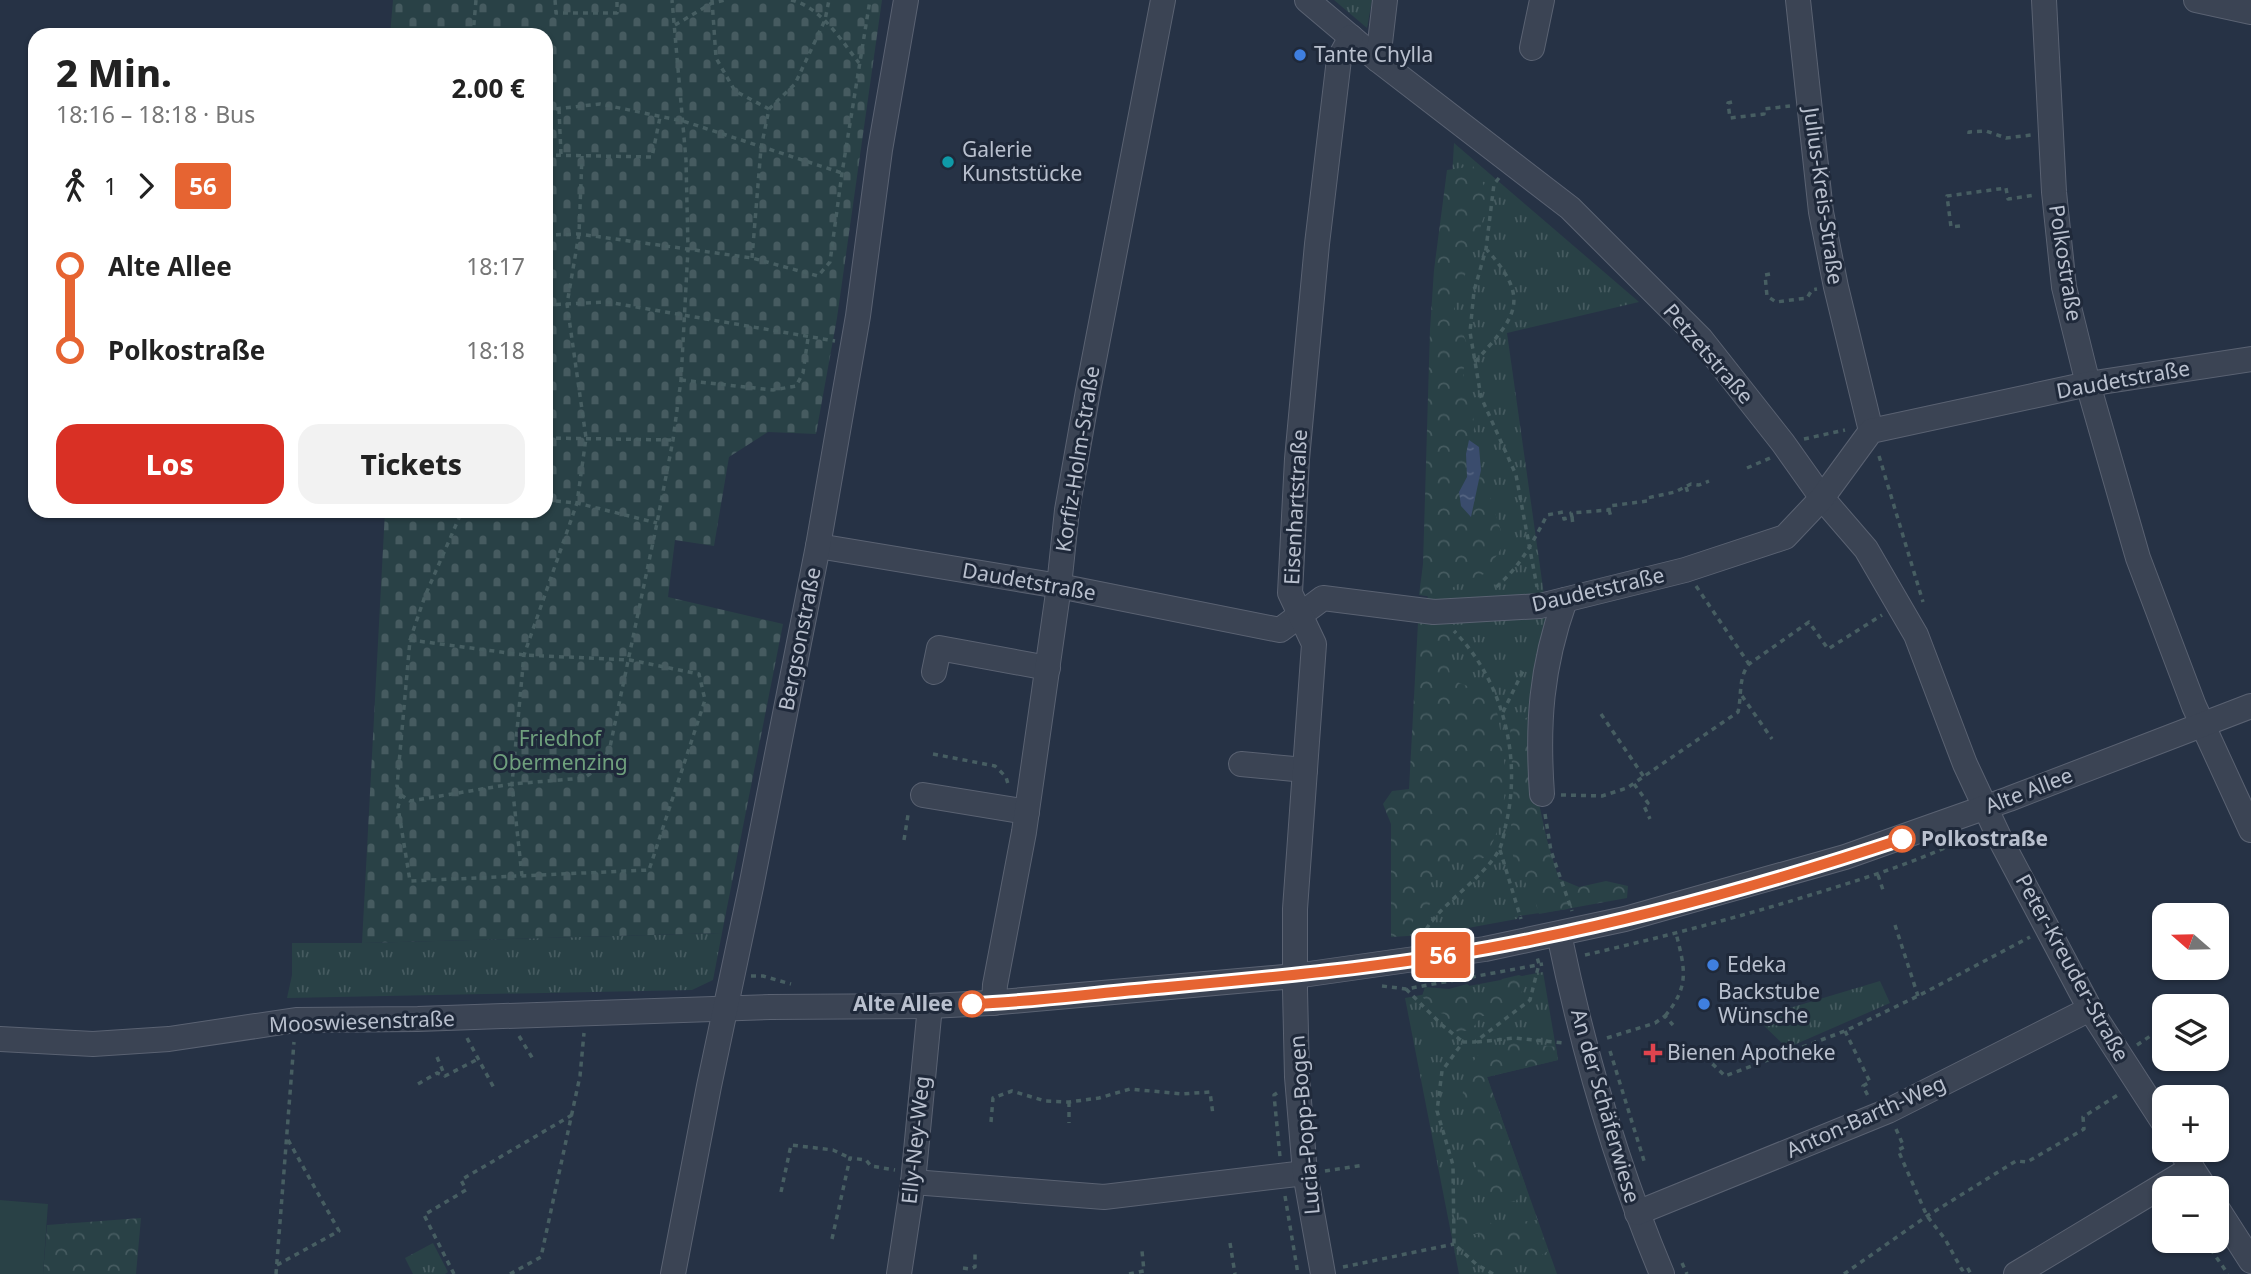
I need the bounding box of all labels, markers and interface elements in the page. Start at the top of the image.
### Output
place label: Tante Chylla [1314,40,1433,68]
text: 2 Min. [56,46,172,98]
marker: Tante Chylla [1292,47,1308,63]
text: 2.00 € [451,70,525,106]
text: 18:16 – 18:18 · Bus [56,98,255,130]
street label: Julius-Kreis-Straße [1797,103,1850,286]
place label: Galerie Kunststücke [962,135,1082,187]
marker: Galerie Kunststücke [940,154,956,170]
icon: walk [56,167,94,205]
icon: forward [127,167,165,205]
text: 56 [189,169,217,202]
text: 1 [104,170,117,202]
street label: Polkostraße [2043,203,2089,323]
text: Alte Allee [108,248,232,284]
text: 18:17 [466,250,525,282]
street label: Petzetstraße [1657,297,1760,409]
text: Polkostraße [108,332,265,368]
text: 18:18 [466,334,525,366]
street label: Daudetstraße [2054,353,2192,405]
street label: Korfiz-Holm-Straße [1048,364,1106,554]
button: Los [56,424,284,504]
button: Tickets [298,424,525,504]
street label: Eisenhartstraße [1277,428,1313,585]
street label: Daudetstraße [960,555,1098,607]
street label: Daudetstraße [1529,560,1667,618]
street label: Bergsonstraße [771,565,827,713]
park label: Friedhof Obermenzing [492,724,628,776]
street label: Alte Allee [1981,761,2076,820]
place label: Polkostraße [1921,824,2048,852]
marker: Polkostraße [1889,826,1915,852]
street label: Peter-Kreuder-Straße [2010,869,2136,1066]
north arrow [2152,903,2230,980]
map controls [2152,903,2229,1253]
line badge: 56 [1412,932,1474,978]
text: 56 [1429,938,1457,971]
place label: Edeka [1727,950,1786,978]
marker: Edeka [1705,957,1721,973]
place label: Backstube Wünsche [1718,977,1820,1029]
place label: Alte Allee [853,989,953,1017]
marker: Alte Allee [959,991,985,1017]
button: layers [2152,994,2229,1071]
marker: Backstube Wünsche [1696,996,1712,1012]
street label: Mooswiesenstraße [269,1004,455,1038]
street label: An der Schäferwiese [1565,1005,1647,1206]
street label: Lucia-Popp-Bogen [1282,1034,1326,1216]
place label: Bienen Apotheke [1667,1038,1836,1066]
marker: Bienen Apotheke [1645,1045,1661,1061]
street label: Anton-Barth-Weg [1781,1068,1950,1164]
street label: Elly-Ney-Weg [894,1074,936,1205]
button: + [2152,1085,2229,1162]
button: − [2152,1176,2229,1253]

